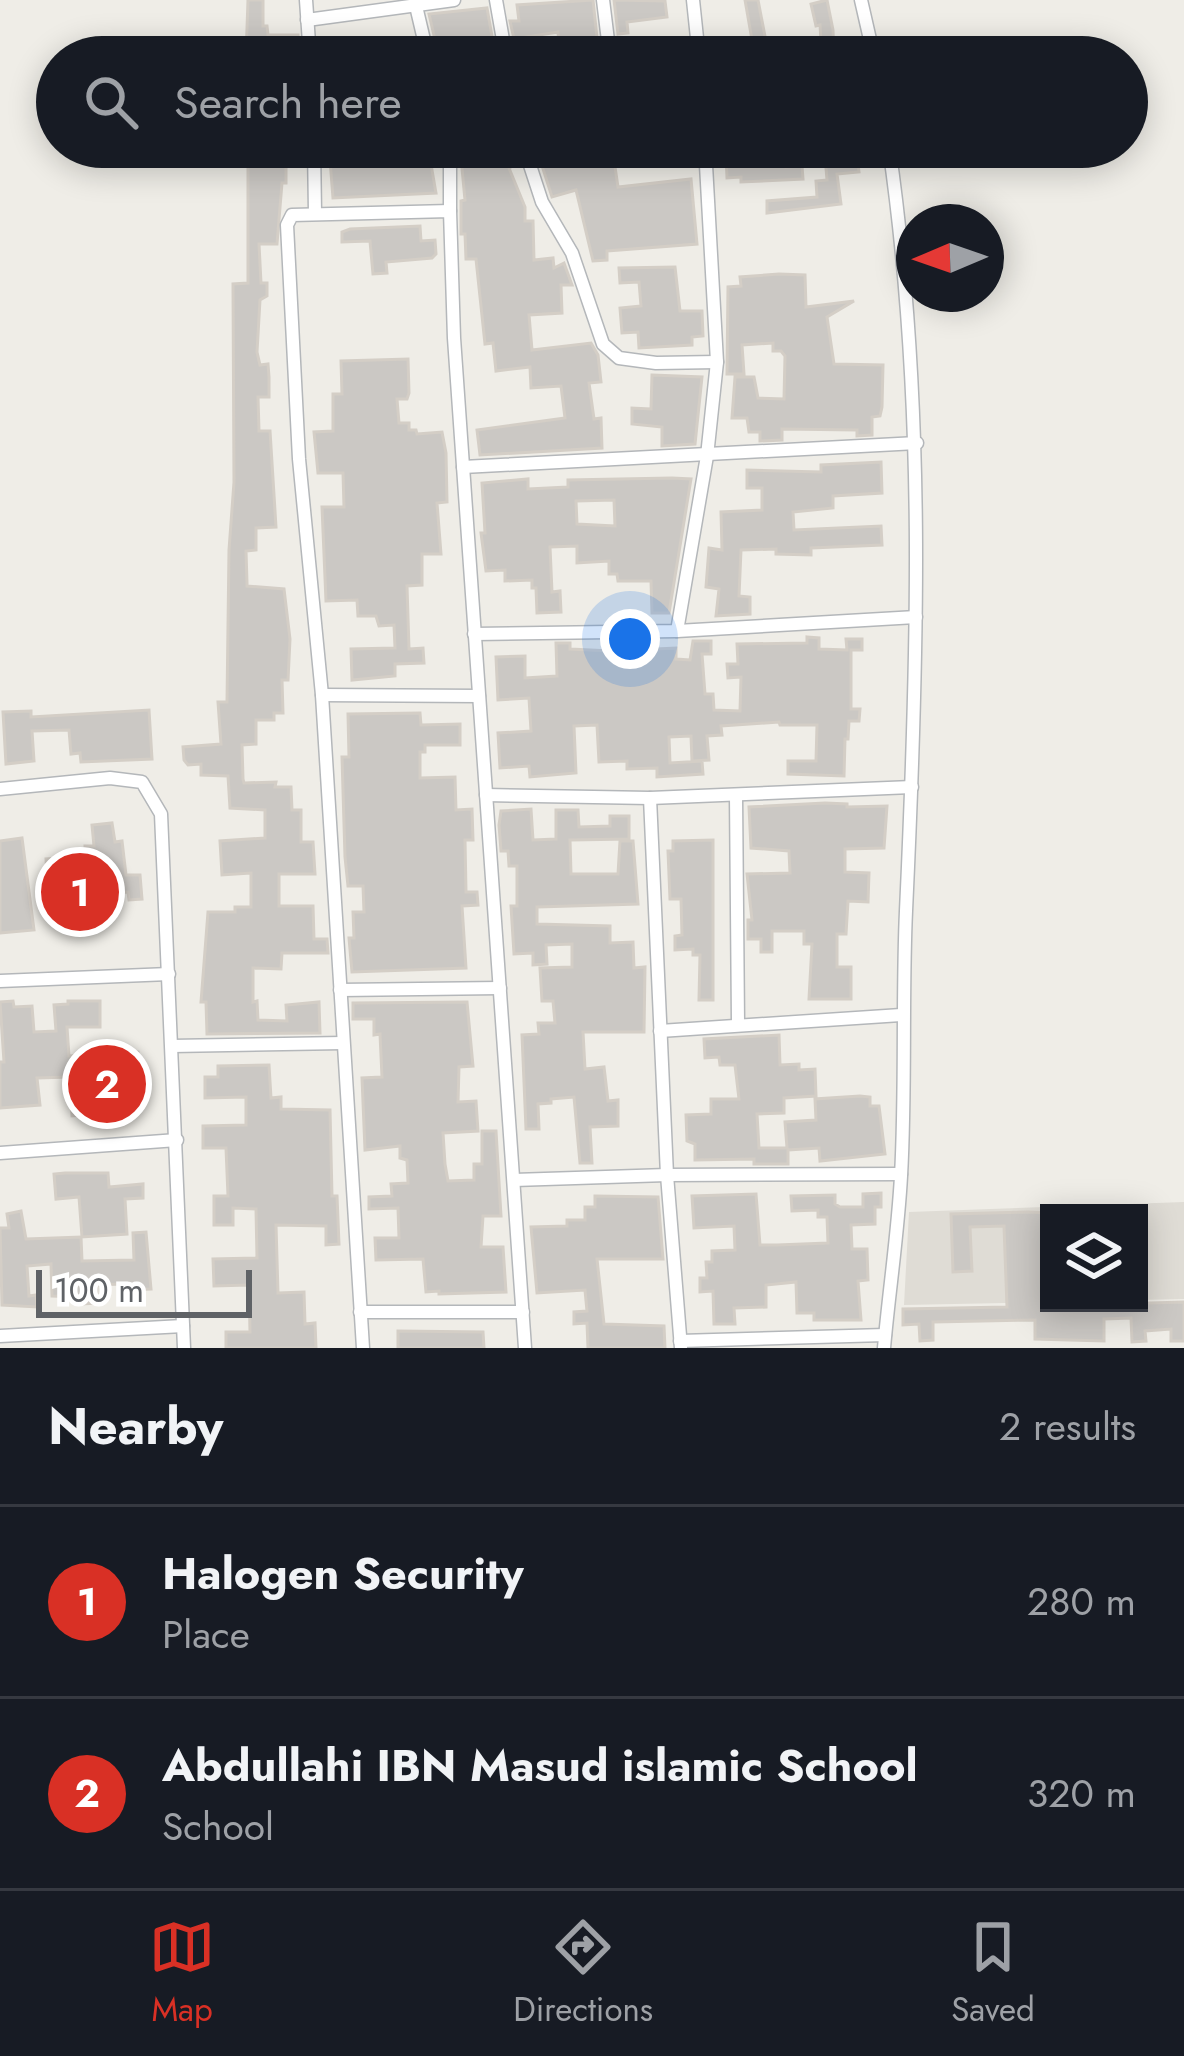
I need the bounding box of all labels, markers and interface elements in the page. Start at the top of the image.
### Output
search box [36,36,1148,168]
icon: search [78,69,144,135]
text: Search here [174,70,402,135]
north arrow [896,204,1004,312]
your location [600,609,660,669]
pin: 1 [41,847,119,937]
pin: 2 [68,1039,146,1129]
map controls [1040,1204,1148,1312]
button: layers [1040,1204,1148,1312]
scale bar [36,1264,252,1317]
text: 100 m [54,1267,144,1314]
text: Nearby [48,1389,223,1463]
text: 2 results [999,1398,1136,1455]
text: Halogen Security [162,1541,524,1606]
text: 1 [77,1573,97,1630]
text: 280 m [1027,1573,1136,1630]
text: Place [162,1606,250,1663]
text: Abdullahi IBN Masud islamic School [162,1733,918,1798]
text: 2 [74,1765,100,1822]
text: 320 m [1027,1765,1136,1822]
text: School [162,1798,274,1855]
tab: Map [149,1914,215,2033]
tab: Directions [513,1914,653,2033]
tab: Saved [951,1914,1035,2033]

